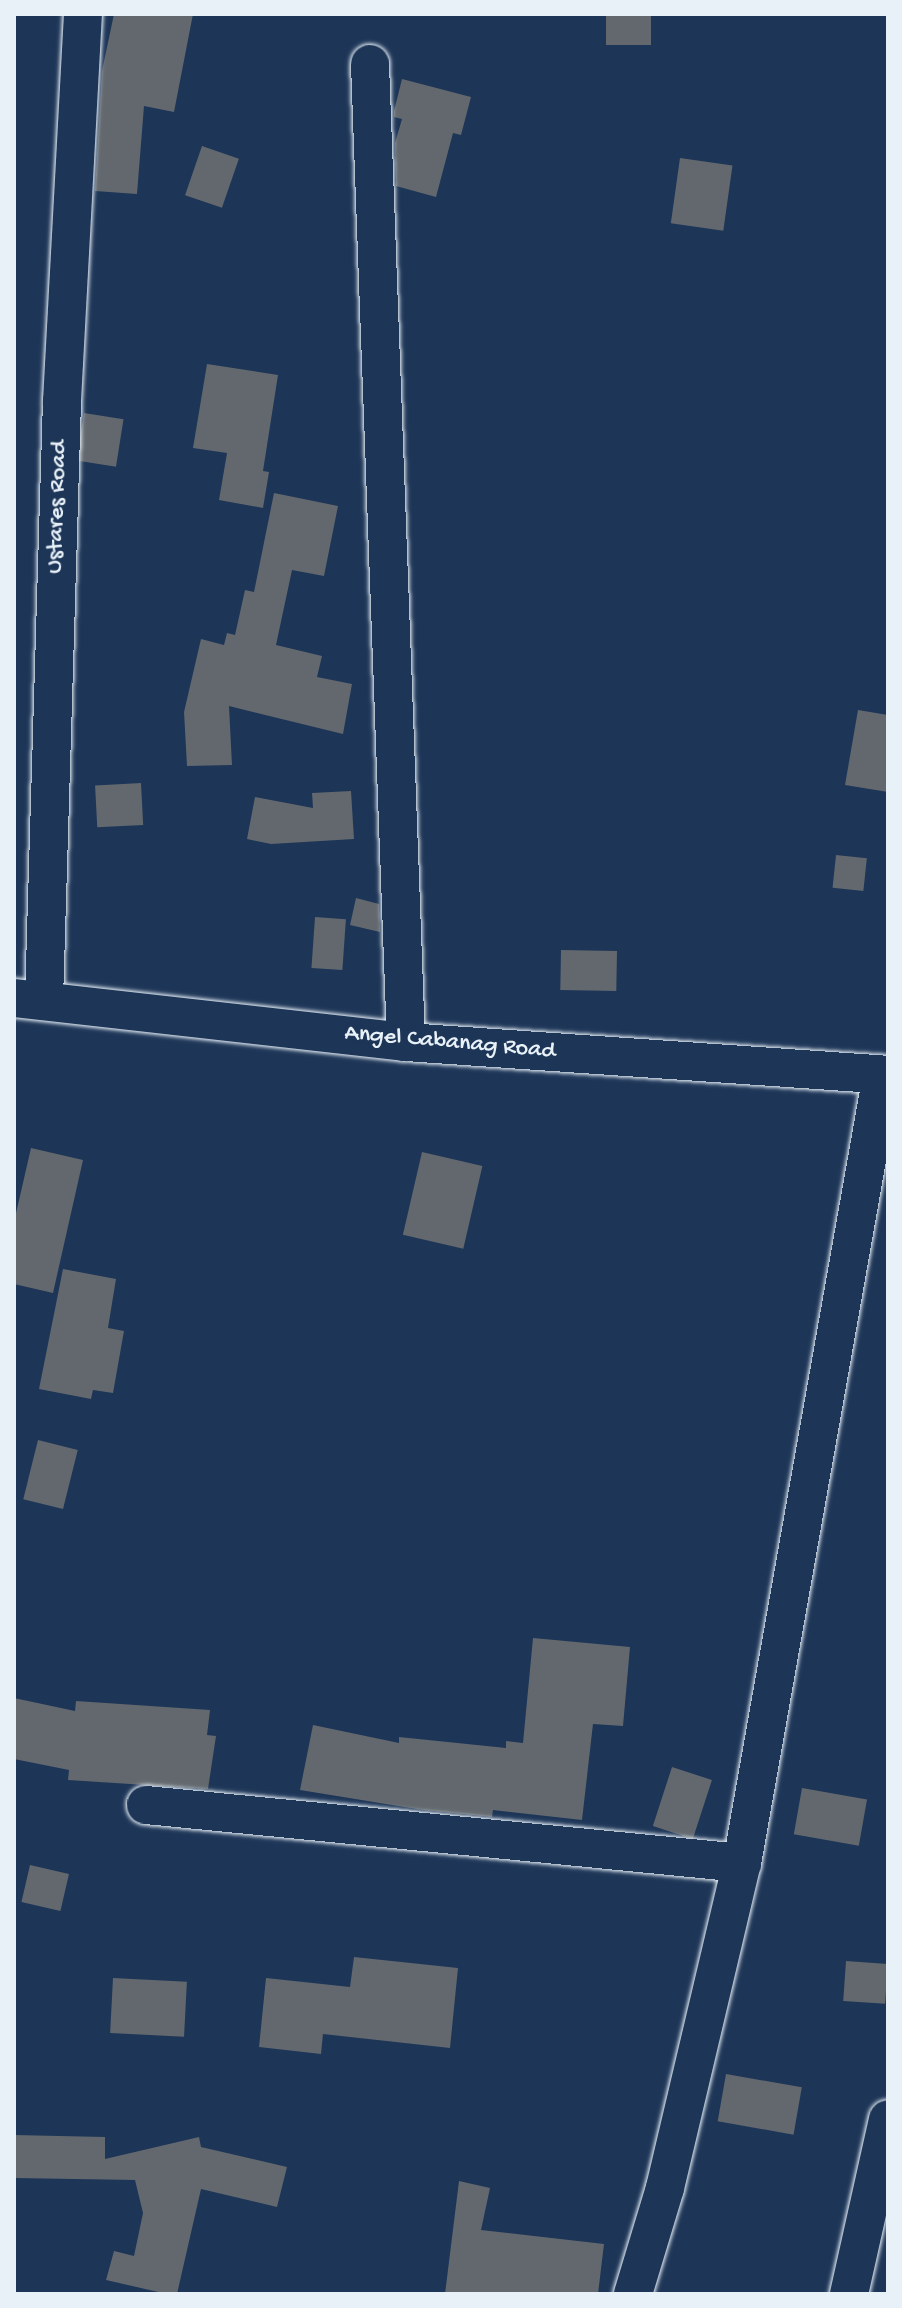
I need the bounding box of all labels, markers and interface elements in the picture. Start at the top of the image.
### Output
street label: Ustares Road [41,440,75,574]
street label: Angel Cabanag Road [343,1019,557,1067]

